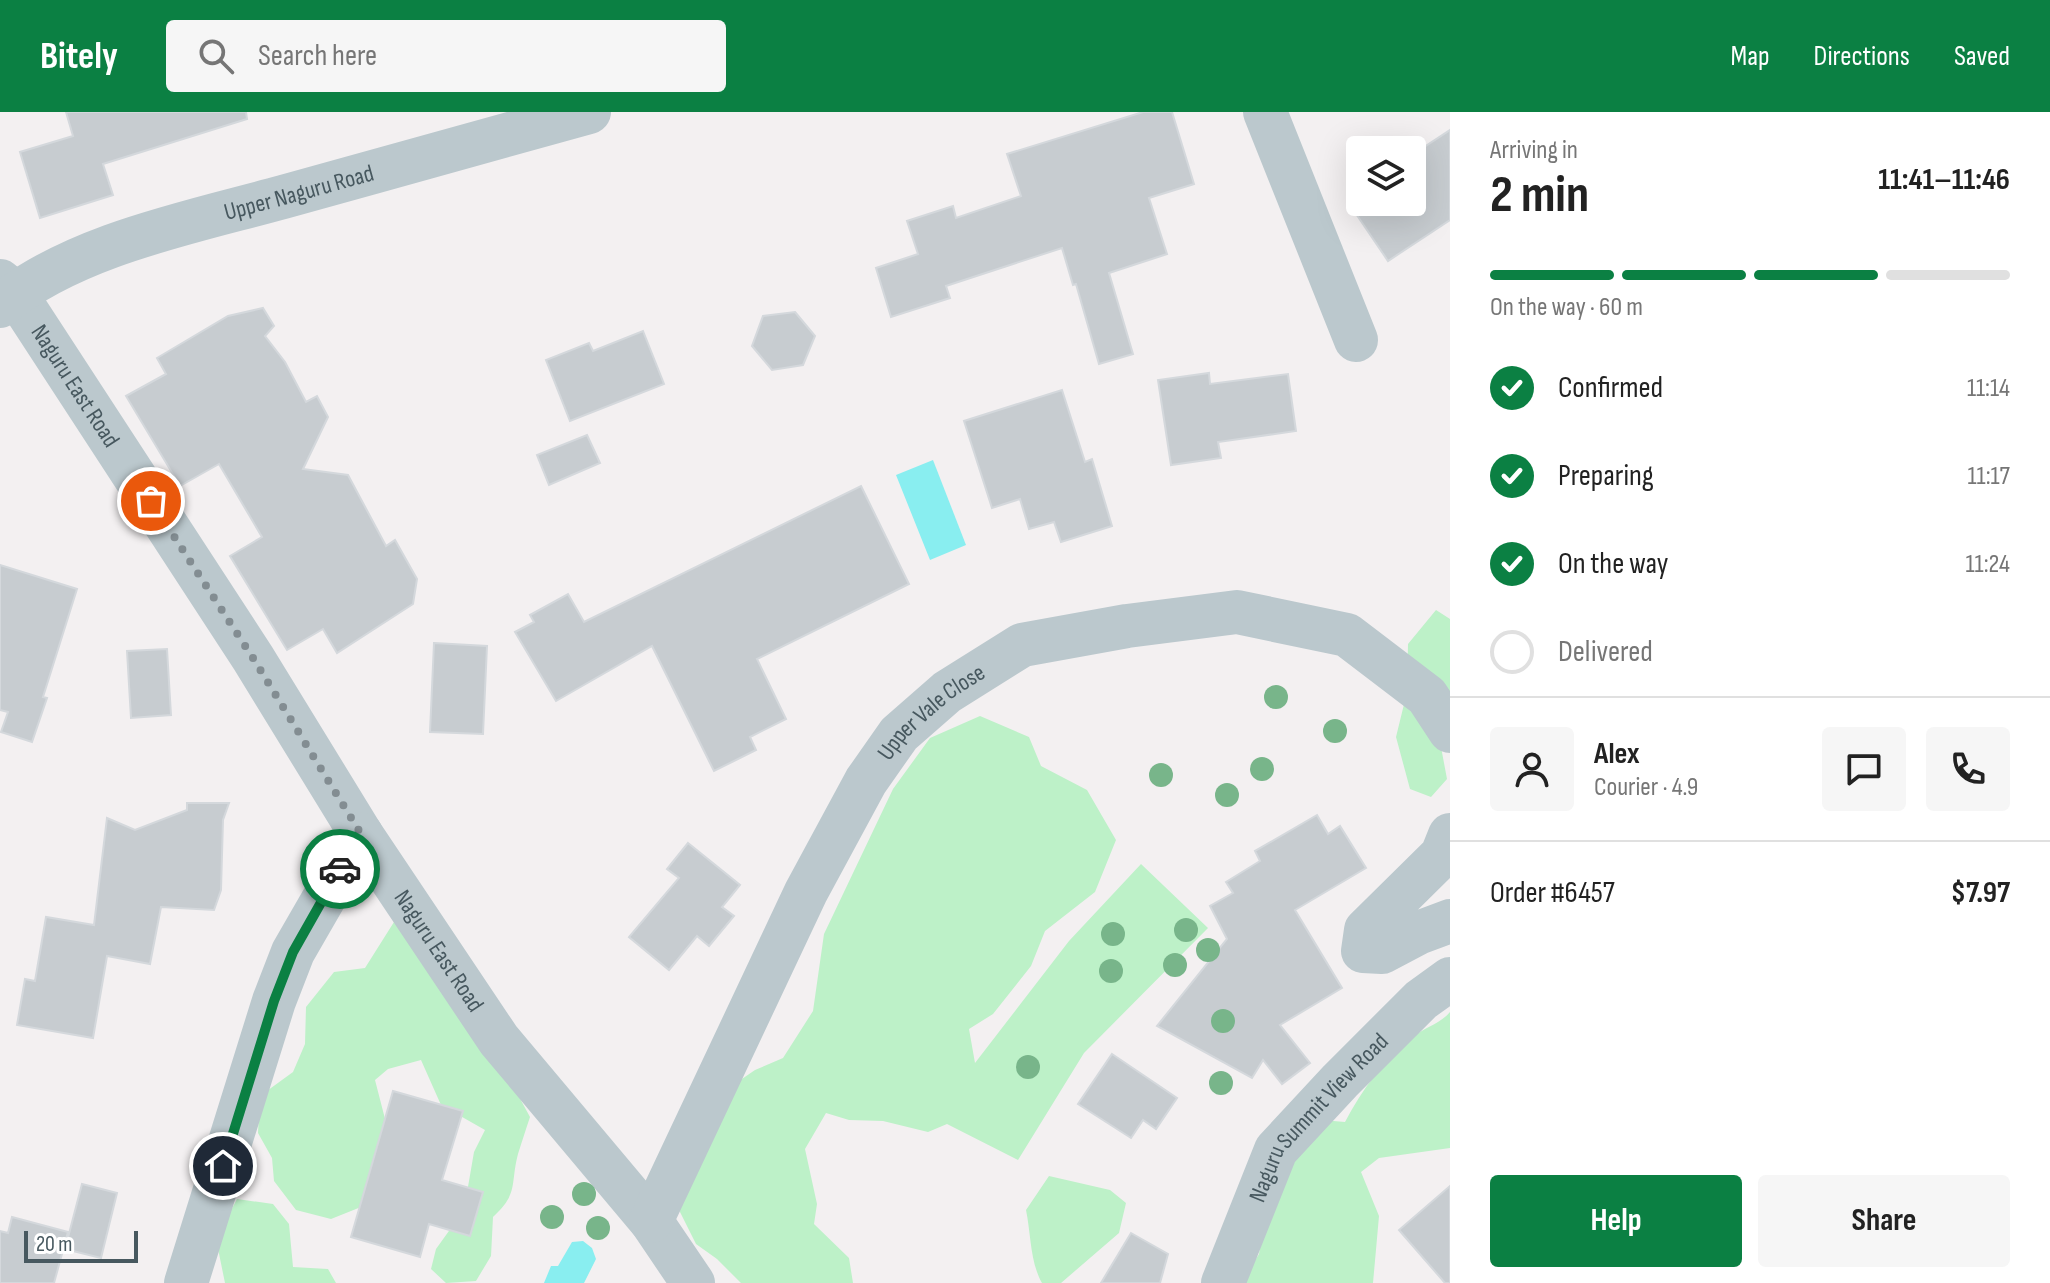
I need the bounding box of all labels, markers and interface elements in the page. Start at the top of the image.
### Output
search box [166,20,726,92]
text: Bitely [40,34,118,79]
icon: search [194,34,238,78]
text: Search here [258,38,377,74]
text: Map [1731,40,1770,73]
text: Directions [1814,40,1910,73]
text: Saved [1954,40,2010,73]
text: Arriving in [1490,135,1578,166]
map controls [1346,136,1426,216]
button: layers [1346,136,1426,216]
street label: Upper Naguru Road [221,159,377,227]
text: 11:41–11:46 [1878,162,2010,198]
text: 2 min [1490,164,1589,227]
text: On the way · 60 m [1490,292,1643,323]
street label: Naguru East Road [25,319,126,453]
icon: check [1490,366,1534,410]
text: Confirmed [1558,370,1663,406]
text: 11:14 [1967,373,2010,404]
icon: check [1490,454,1534,498]
text: Preparing [1558,458,1654,494]
text: 11:17 [1967,461,2010,492]
pin [117,467,185,535]
icon: bag [129,479,173,523]
icon: check [1490,542,1534,586]
text: On the way [1558,546,1668,582]
text: 11:24 [1965,549,2010,580]
text: Delivered [1558,634,1653,670]
street label: Upper Vale Close [871,658,990,766]
button: person [1490,727,1574,811]
button: chat [1822,727,1906,811]
button: phone [1926,727,2010,811]
text: Alex [1594,736,1640,772]
text: Courier · 4.9 [1594,772,1698,803]
courier [300,829,380,909]
icon: car [318,847,362,891]
text: Order #6457 [1490,875,1615,911]
text: $7.97 [1951,875,2010,911]
street label: Naguru East Road [388,885,490,1017]
street label: Naguru Summit View Road [1243,1027,1395,1206]
pin [189,1132,257,1200]
icon: home [201,1144,245,1188]
button: Help [1490,1175,1742,1267]
button: Share [1758,1175,2010,1267]
scale bar [24,1227,138,1263]
text: 20 m [36,1231,73,1258]

